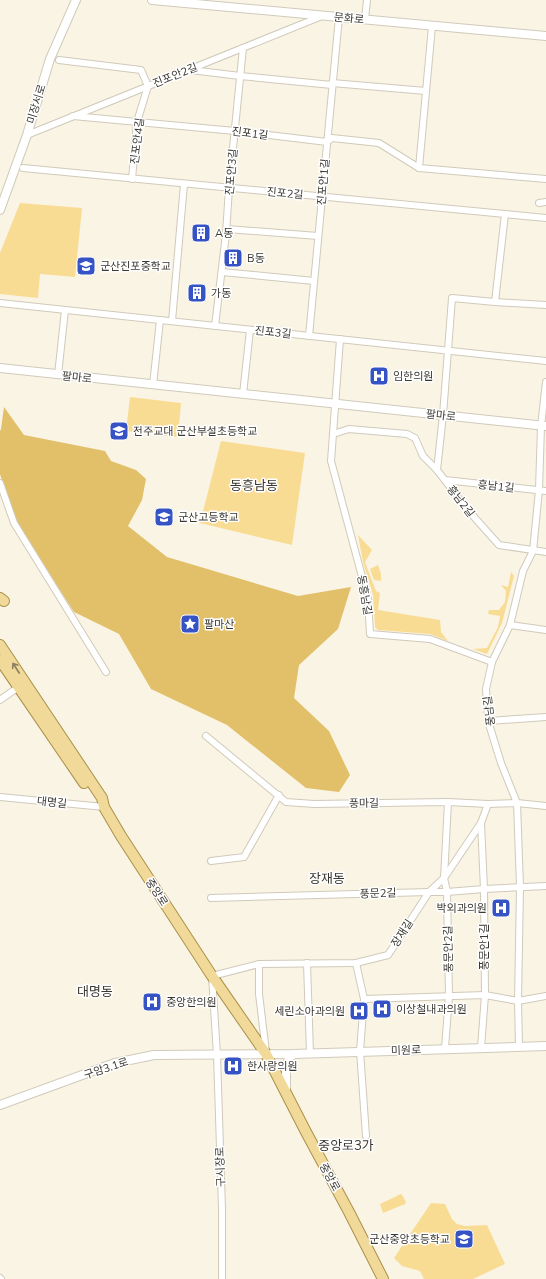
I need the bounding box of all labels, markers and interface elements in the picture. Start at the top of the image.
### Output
street label: 문화로 [333,10,365,26]
street label: 진포안2길 [151,60,199,90]
street label: 미장서로 [23,83,49,125]
street label: 진포안4길 [127,117,147,165]
street label: 진포1길 [231,124,269,142]
street label: 진포안3길 [222,148,240,196]
street label: 진포안1길 [314,158,332,206]
street label: 진포2길 [266,184,304,202]
building icon: A동 [190,222,212,244]
place label: A동 [215,226,233,240]
building icon: B동 [222,247,244,269]
place label: B동 [247,251,265,265]
school or university icon: 군산진포중학교 [75,255,97,277]
place label: 군산진포중학교 [100,259,171,273]
building icon: 가동 [186,282,208,304]
place label: 가동 [211,286,231,300]
street label: 진포3길 [254,323,292,341]
hospital icon: 임한의원 [368,365,390,387]
street label: 팔마로 [61,368,93,386]
place label: 임한의원 [393,369,433,383]
street label: 팔마로 [425,406,457,424]
school or university icon: 전주교대 군산부설초등학교 [108,420,130,442]
place label: 전주교대 군산부설초등학교 [133,424,257,438]
district label: 동흥남동 [230,477,278,493]
street label: 흥남1길 [477,477,515,495]
street label: 흥남2길 [444,482,478,520]
school or university icon: 군산고등학교 [153,506,175,528]
place label: 군산고등학교 [178,510,239,524]
street label: 동흥남길 [355,574,375,616]
place icon: 팔마산 [179,613,201,635]
place label: 팔마산 [204,617,234,631]
one-way arrow [11,663,20,674]
street label: 풍남길 [480,695,498,727]
street label: 대명길 [36,793,68,811]
street label: 풍마길 [349,796,379,810]
district label: 장재동 [309,870,345,886]
street label: 중앙로 [143,875,171,909]
street label: 풍문2길 [359,885,397,901]
hospital icon: 박외과의원 [490,897,512,919]
place label: 박외과의원 [436,901,487,915]
street label: 장재길 [388,916,416,950]
street label: 풍문안1길 [477,923,491,971]
street label: 풍문안2길 [441,925,455,973]
district label: 대명동 [77,983,113,999]
hospital icon: 중앙한의원 [141,991,163,1013]
place label: 중앙한의원 [166,995,217,1009]
hospital icon: 이상철내과의원 [371,998,393,1020]
hospital icon: 세린소아과의원 [348,1000,370,1022]
place label: 이상철내과의원 [396,1002,467,1016]
place label: 세린소아과의원 [274,1004,345,1018]
street label: 미원로 [391,1042,421,1058]
street label: 구암3.1로 [82,1054,130,1082]
hospital icon: 한사랑의원 [222,1055,244,1077]
place label: 한사랑의원 [247,1059,298,1073]
district label: 중앙로3가 [318,1137,374,1153]
street label: 구시장로 [212,1147,228,1187]
street label: 중앙로 [317,1160,343,1194]
school or university icon: 군산중앙초등학교 [453,1228,475,1250]
place label: 군산중앙초등학교 [369,1232,450,1246]

